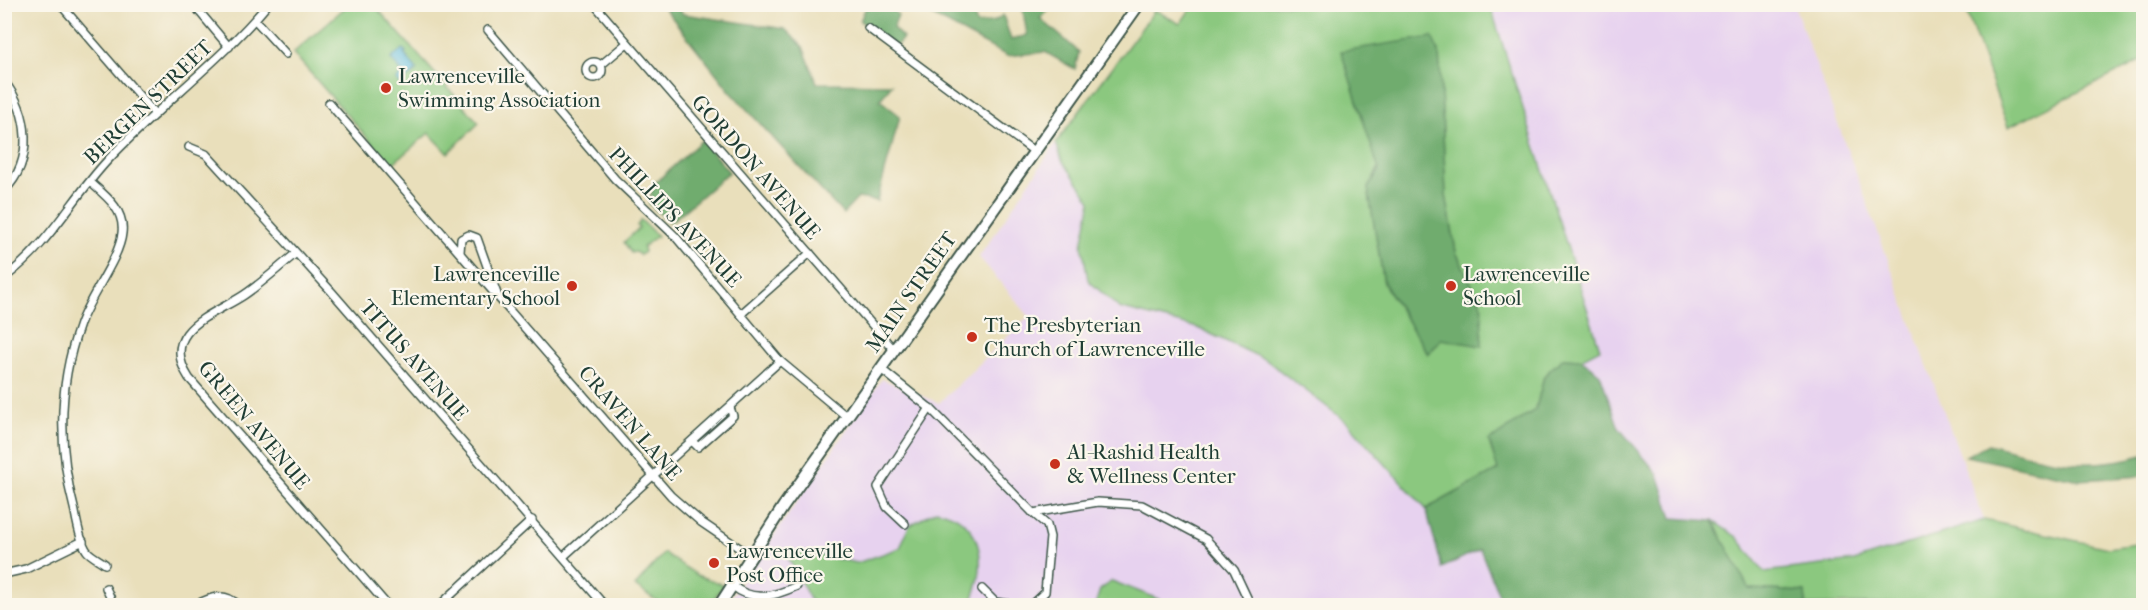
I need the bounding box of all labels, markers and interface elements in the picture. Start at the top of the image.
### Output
street label: BERGEN STREET [79,34,218,169]
place label: Lawrenceville Swimming Association [398,64,601,112]
marker: Lawrenceville Swimming Association [379,81,393,95]
street label: GORDON AVENUE [687,90,825,244]
street label: PHILLIPS AVENUE [604,142,746,292]
street label: MAIN STREET [861,226,962,357]
place label: Lawrenceville Elementary School [391,262,560,310]
place label: Lawrenceville School [1463,262,1590,310]
marker: Lawrenceville Elementary School [565,279,579,293]
marker: Lawrenceville School [1444,279,1458,293]
street label: TITUS AVENUE [355,295,473,425]
place label: The Presbyterian Church of Lawrenceville [984,313,1205,361]
marker: The Presbyterian Church of Lawrenceville [965,330,979,344]
street label: GREEN AVENUE [193,356,315,494]
street label: CRAVEN LANE [574,361,686,485]
place label: Al-Rashid Health & Wellness Center [1066,440,1236,488]
marker: Al-Rashid Health & Wellness Center [1048,457,1062,471]
place label: Lawrenceville Post Office [726,539,853,587]
marker: Lawrenceville Post Office [707,556,721,570]

